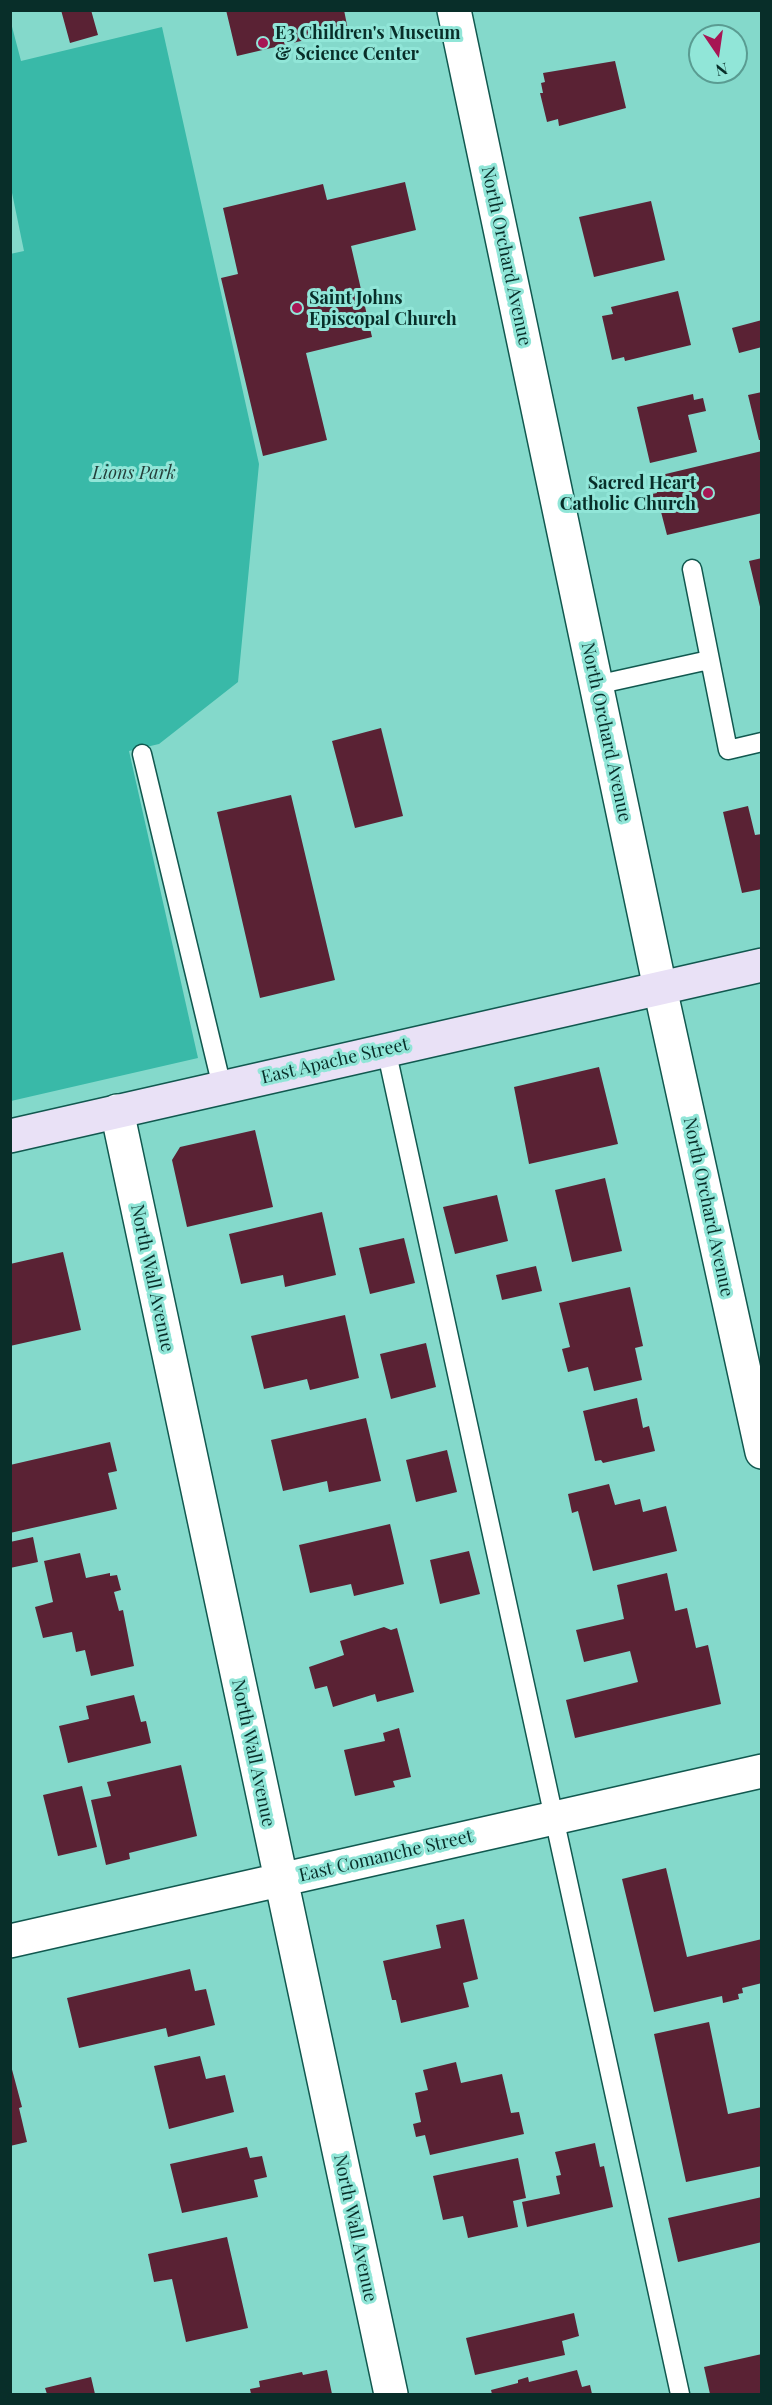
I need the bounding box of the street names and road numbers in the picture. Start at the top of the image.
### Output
street label: North Orchard Avenue [476,164,536,348]
street label: North Orchard Avenue [576,640,636,824]
street label: East Apache Street [259,1034,411,1088]
street label: North Orchard Avenue [678,1115,738,1299]
street label: North Wall Avenue [126,1202,178,1354]
street label: North Wall Avenue [227,1677,279,1829]
street label: East Comanche Street [297,1825,475,1887]
street label: North Wall Avenue [329,2152,381,2304]

